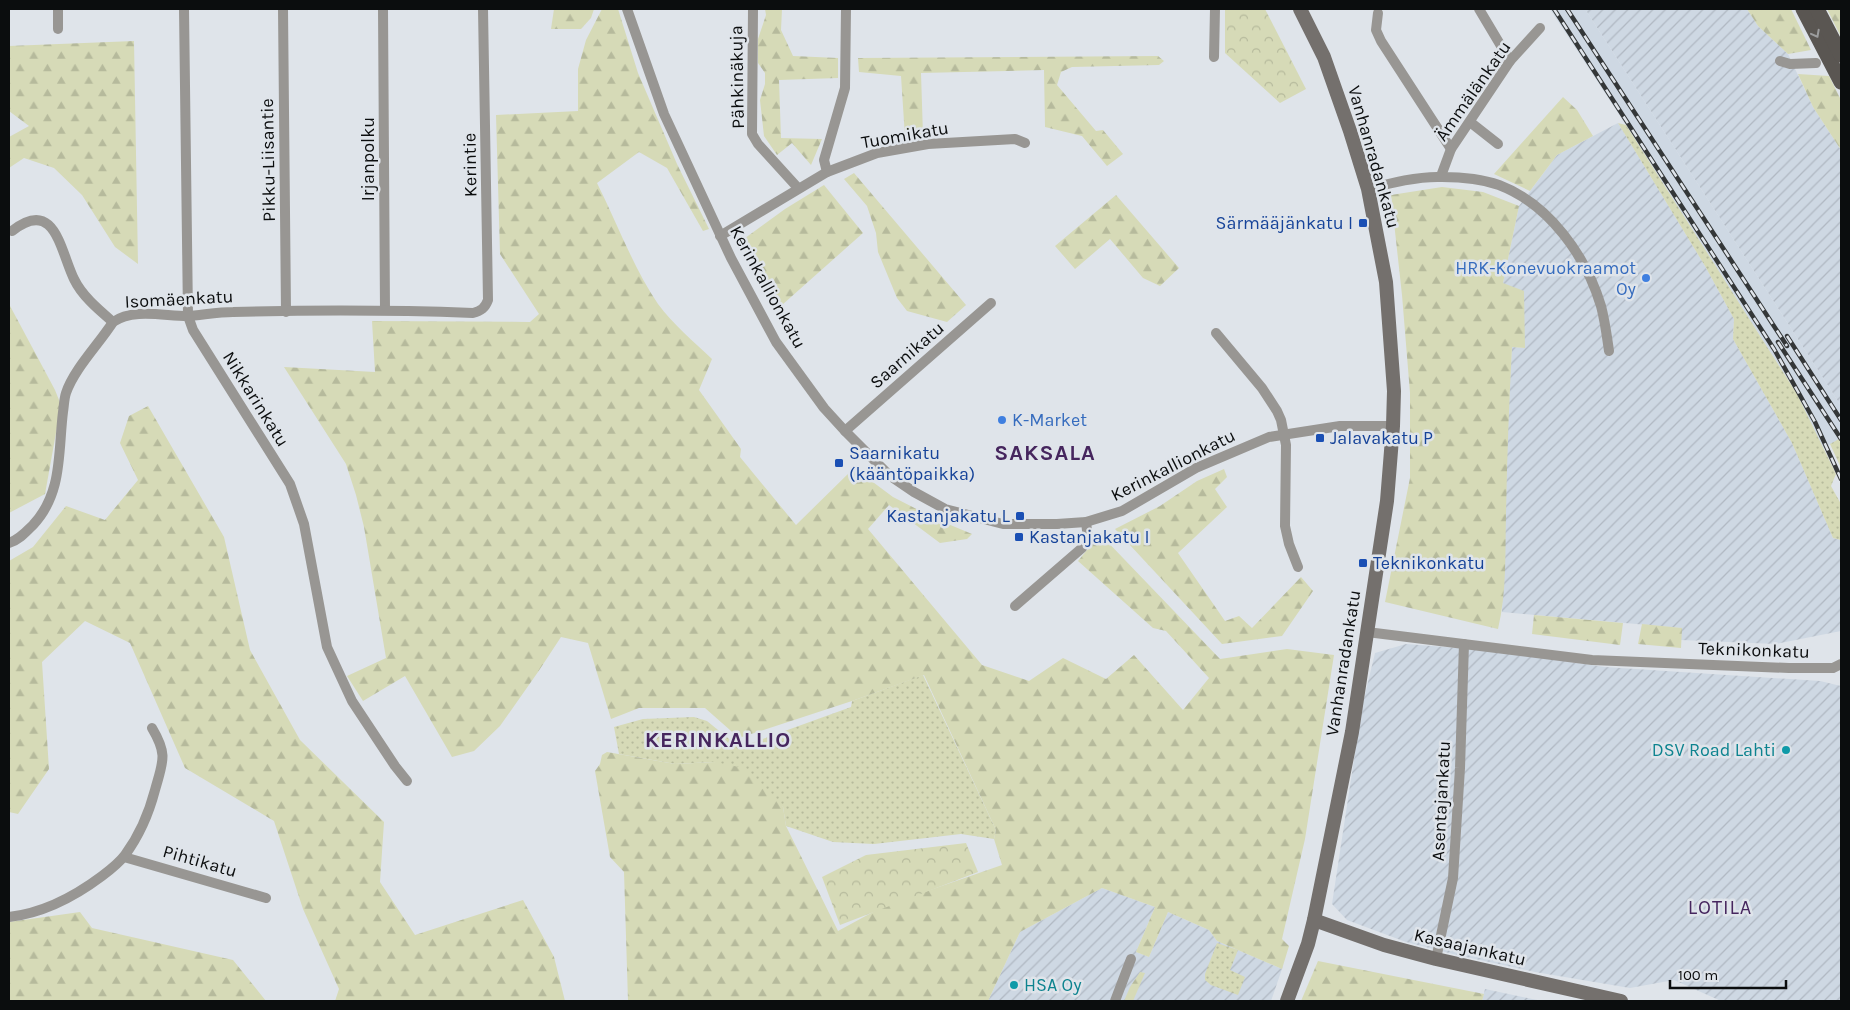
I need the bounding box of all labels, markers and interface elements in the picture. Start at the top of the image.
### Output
street label: Pähkinäkuja [725,25,749,129]
one-way arrow [1810,29,1820,38]
street label: Ämmälänkatu [1430,37,1516,145]
street label: Vanhanradankatu [1343,83,1405,231]
street label: Pikku-Liisantie [256,98,280,222]
street label: Tuomikatu [860,116,950,154]
street label: Irjanpolku [357,117,379,201]
street label: Kerintie [458,133,482,197]
place label: Särmääjänkatu I [1216,212,1353,234]
marker: Särmääjänkatu I [1357,217,1369,229]
street label: Kerinkallionkatu [725,222,811,352]
place label: HRK-Konevuokraamot Oy [1455,257,1637,300]
marker: HRK-Konevuokraamot Oy [1640,272,1652,284]
street label: Isomäenkatu [124,285,234,313]
street label: Saarnikatu [865,317,949,393]
street label: Nikkarinkatu [218,347,294,451]
place label: K-Market [1012,409,1087,431]
marker: K-Market [996,414,1008,426]
street label: Kerinkallionkatu [1107,424,1239,506]
place label: Jalavakatu P [1330,427,1433,449]
marker: Jalavakatu P [1314,432,1326,444]
district label: SAKSALA [994,440,1096,466]
place label: Saarnikatu (kääntöpaikka) [849,442,975,485]
marker: Saarnikatu (kääntöpaikka) [833,457,845,469]
place label: Kastanjakatu L [886,505,1011,527]
marker: Kastanjakatu L [1014,510,1026,522]
place label: Kastanjakatu I [1029,526,1149,548]
marker: Kastanjakatu I [1013,531,1025,543]
place label: Teknikonkatu [1373,552,1485,574]
marker: Teknikonkatu [1357,557,1369,569]
street label: Vanhanradankatu [1321,588,1365,738]
street label: Teknikonkatu [1698,637,1810,663]
district label: KERINKALLIO [645,727,791,753]
place label: DSV Road Lahti [1652,739,1776,761]
street label: Asentajankatu [1427,740,1455,862]
marker: DSV Road Lahti [1780,744,1792,756]
street label: Pihtikatu [160,840,240,882]
district label: LOTILA [1688,896,1752,919]
street label: Kasaajankatu [1412,923,1528,971]
scale bar [1670,958,1786,990]
text: 100 m [1678,966,1718,984]
place label: HSA Oy [1024,974,1082,996]
marker: HSA Oy [1008,979,1020,991]

